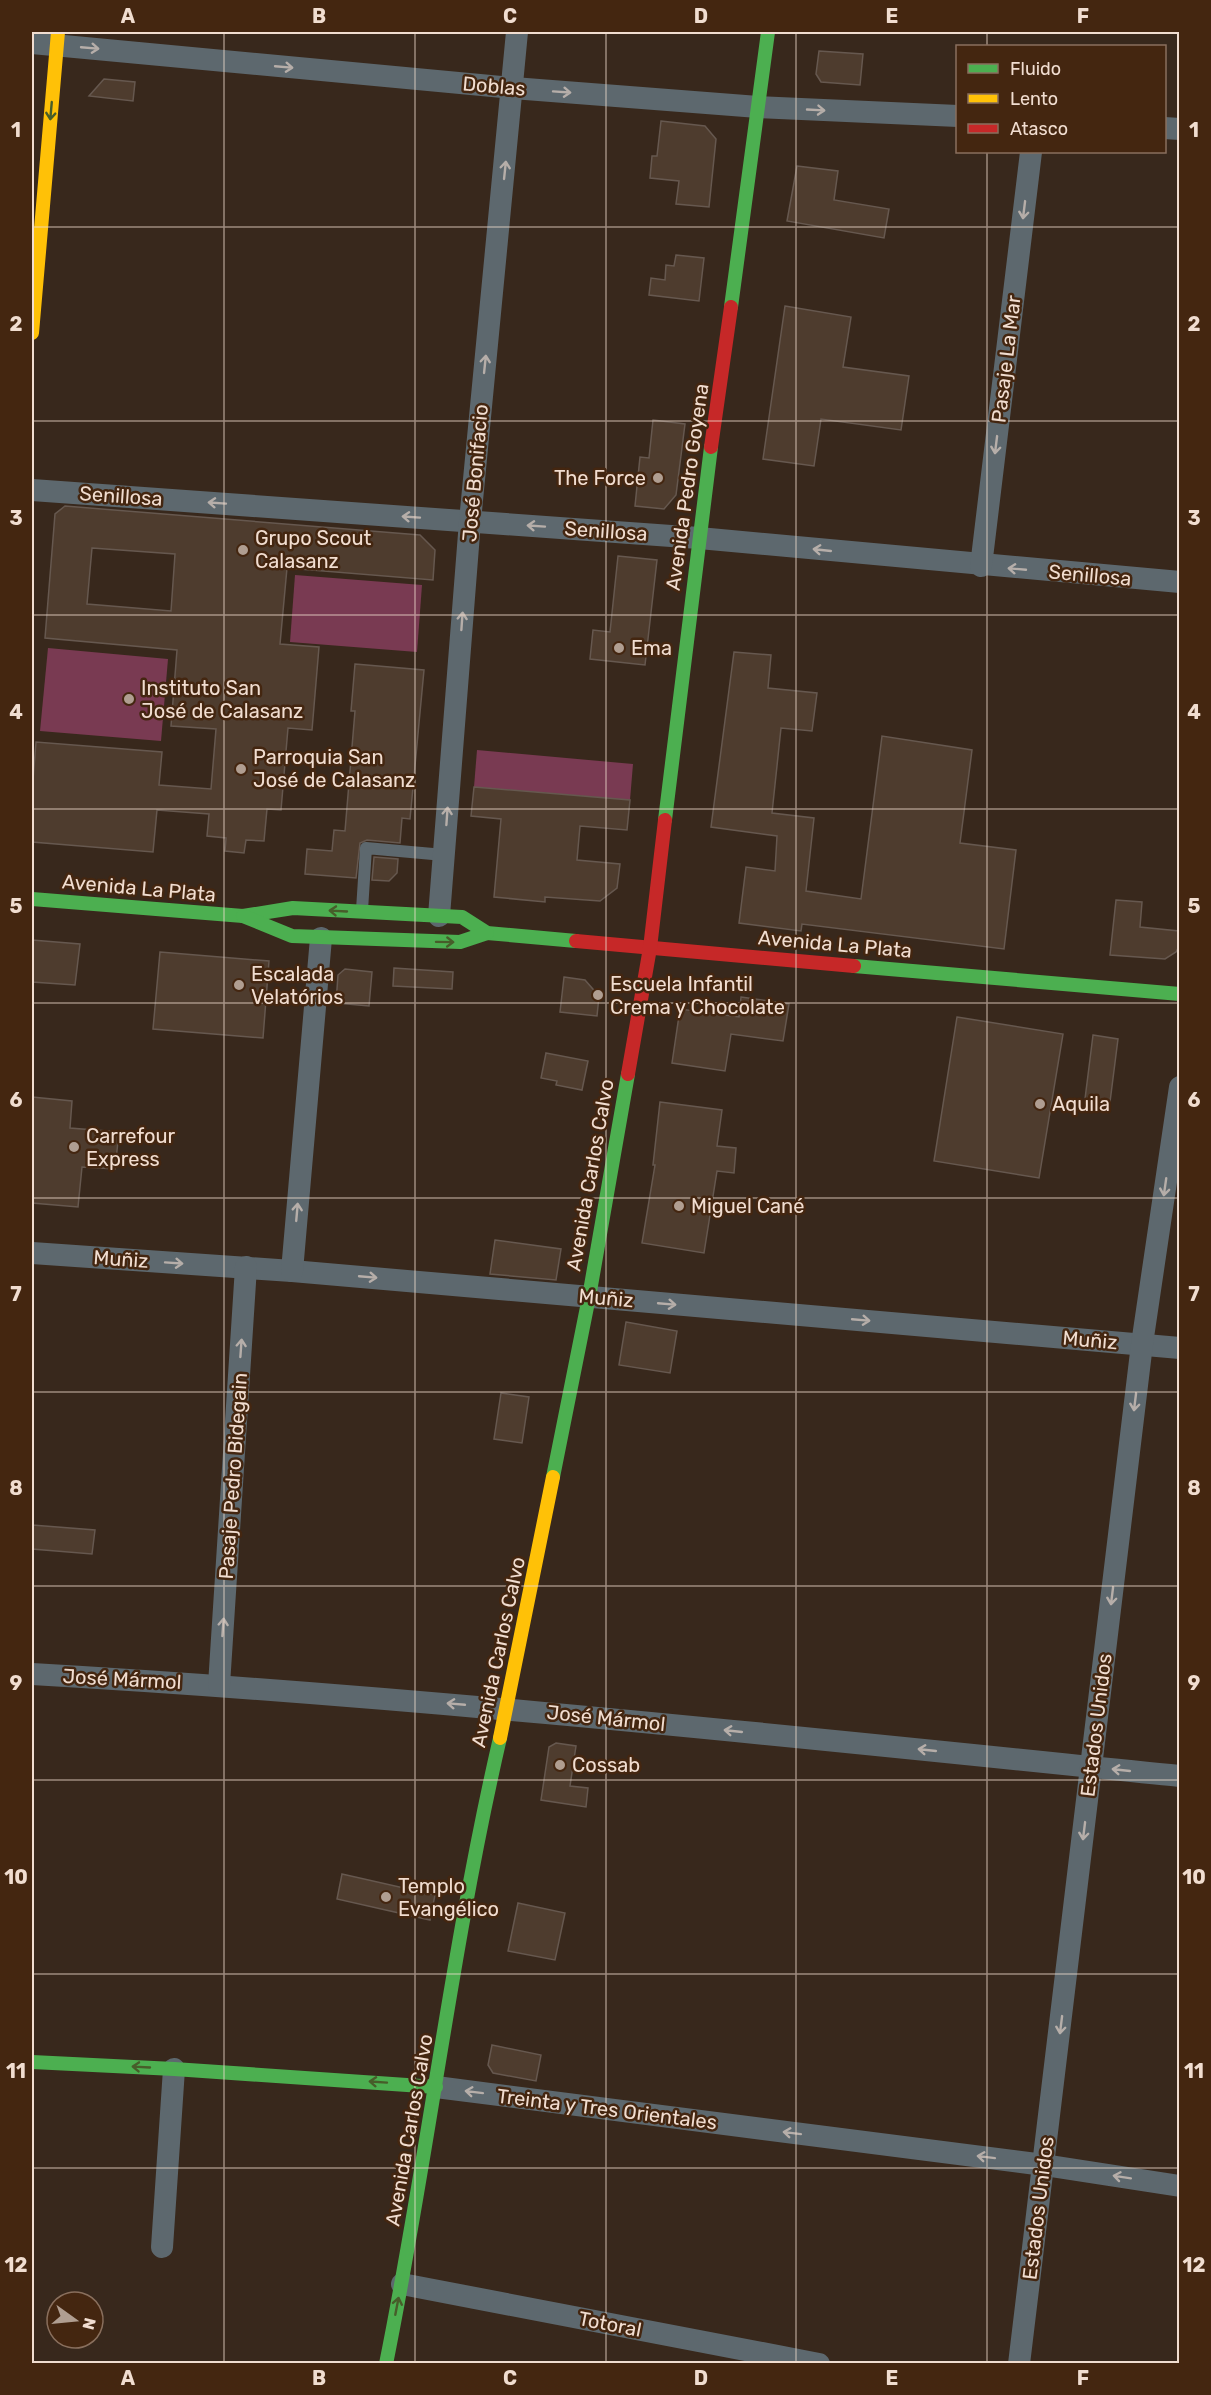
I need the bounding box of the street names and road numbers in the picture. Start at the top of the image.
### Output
street label: Doblas [461,71,527,101]
street label: Pasaje La Mar [986,294,1026,424]
street label: Avenida Pedro Goyena [661,382,713,592]
street label: José Bonifacio [457,403,493,543]
street label: Senillosa [79,481,163,511]
street label: Senillosa [564,516,648,546]
street label: Senillosa [1048,559,1132,591]
street label: Avenida La Plata [61,869,217,907]
street label: Avenida La Plata [757,925,913,963]
street label: Avenida Carlos Calvo [561,1077,619,1273]
street label: Muñiz [93,1245,149,1273]
street label: Muñiz [578,1284,634,1312]
street label: Muñiz [1062,1326,1118,1354]
street label: Pasaje Pedro Bidegain [214,1372,252,1580]
street label: Avenida Carlos Calvo [466,1554,530,1750]
street label: Estados Unidos [1075,1652,1117,1798]
street label: José Mármol [62,1664,182,1694]
street label: José Mármol [546,1700,666,1736]
street label: Avenida Carlos Calvo [380,2032,438,2228]
street label: Treinta y Tres Orientales [496,2084,718,2134]
street label: Estados Unidos [1017,2135,1059,2281]
street label: Totoral [576,2306,644,2342]

